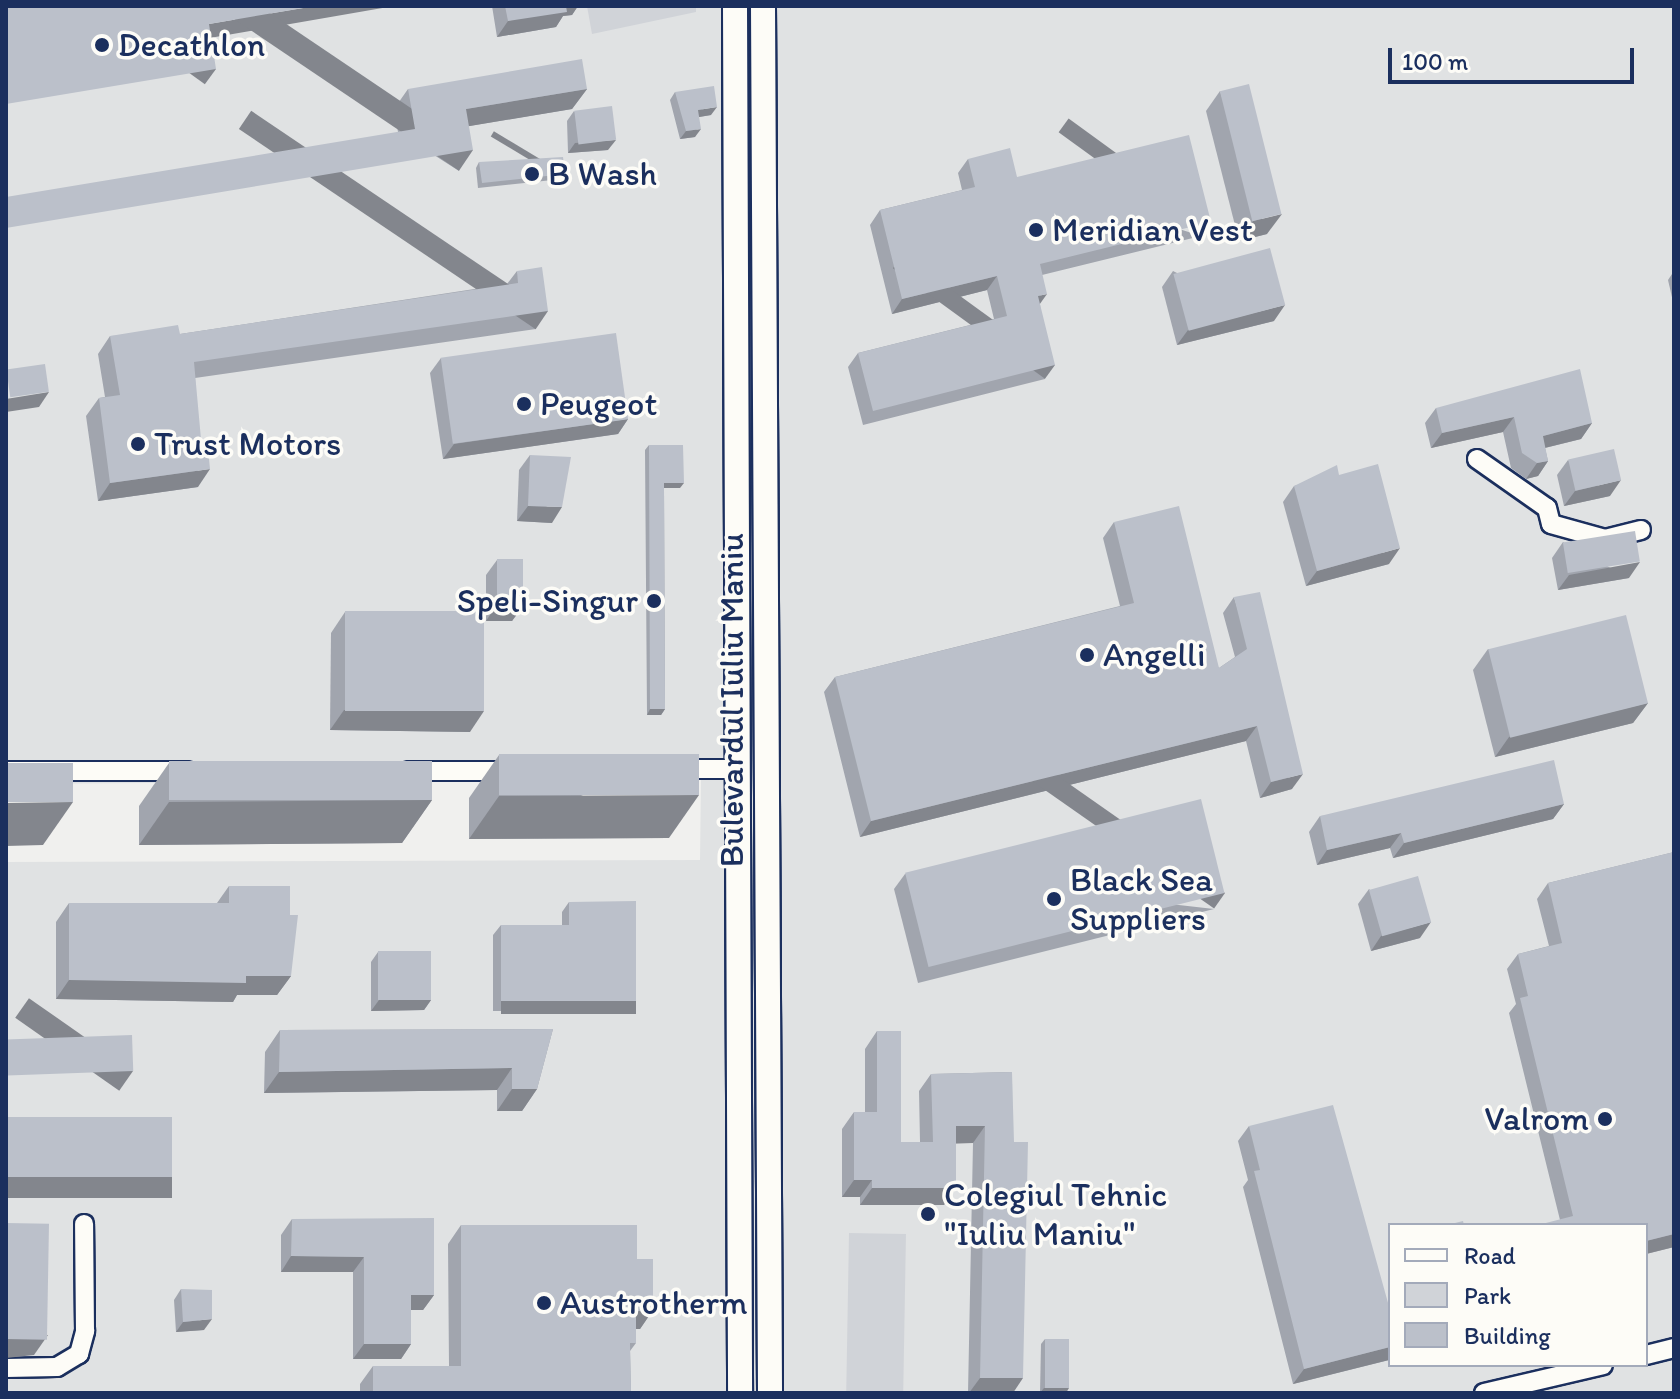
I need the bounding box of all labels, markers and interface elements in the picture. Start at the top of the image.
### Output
place label: Decathlon [118,25,265,65]
scale bar [1392,32,1638,82]
marker: Decathlon [93,36,111,54]
text: 100 m [1402,47,1468,76]
place label: B Wash [548,154,656,194]
marker: B Wash [523,165,541,183]
place label: Meridian Vest [1052,210,1251,250]
marker: Meridian Vest [1027,221,1045,239]
place label: Peugeot [540,384,657,424]
marker: Peugeot [515,395,533,413]
place label: Trust Motors [154,424,341,464]
marker: Trust Motors [129,435,147,453]
street label: Bulevardul Iuliu Maniu [712,532,752,868]
place label: Speli-Singur [457,581,638,621]
marker: Speli-Singur [645,592,663,610]
place label: Angelli [1103,635,1205,675]
marker: Angelli [1078,646,1096,664]
place label: Black Sea Suppliers [1070,859,1212,938]
marker: Black Sea Suppliers [1045,890,1063,908]
place label: Valrom [1484,1099,1589,1139]
marker: Valrom [1596,1110,1614,1128]
place label: Colegiul Tehnic "Iuliu Maniu" [944,1174,1164,1254]
marker: Colegiul Tehnic "Iuliu Maniu" [919,1205,937,1223]
legend [1388,1223,1648,1367]
text: Road [1464,1241,1516,1270]
text: Park [1464,1281,1511,1310]
place label: Austrotherm [560,1283,748,1323]
marker: Austrotherm [535,1294,553,1312]
text: Building [1464,1321,1551,1350]

